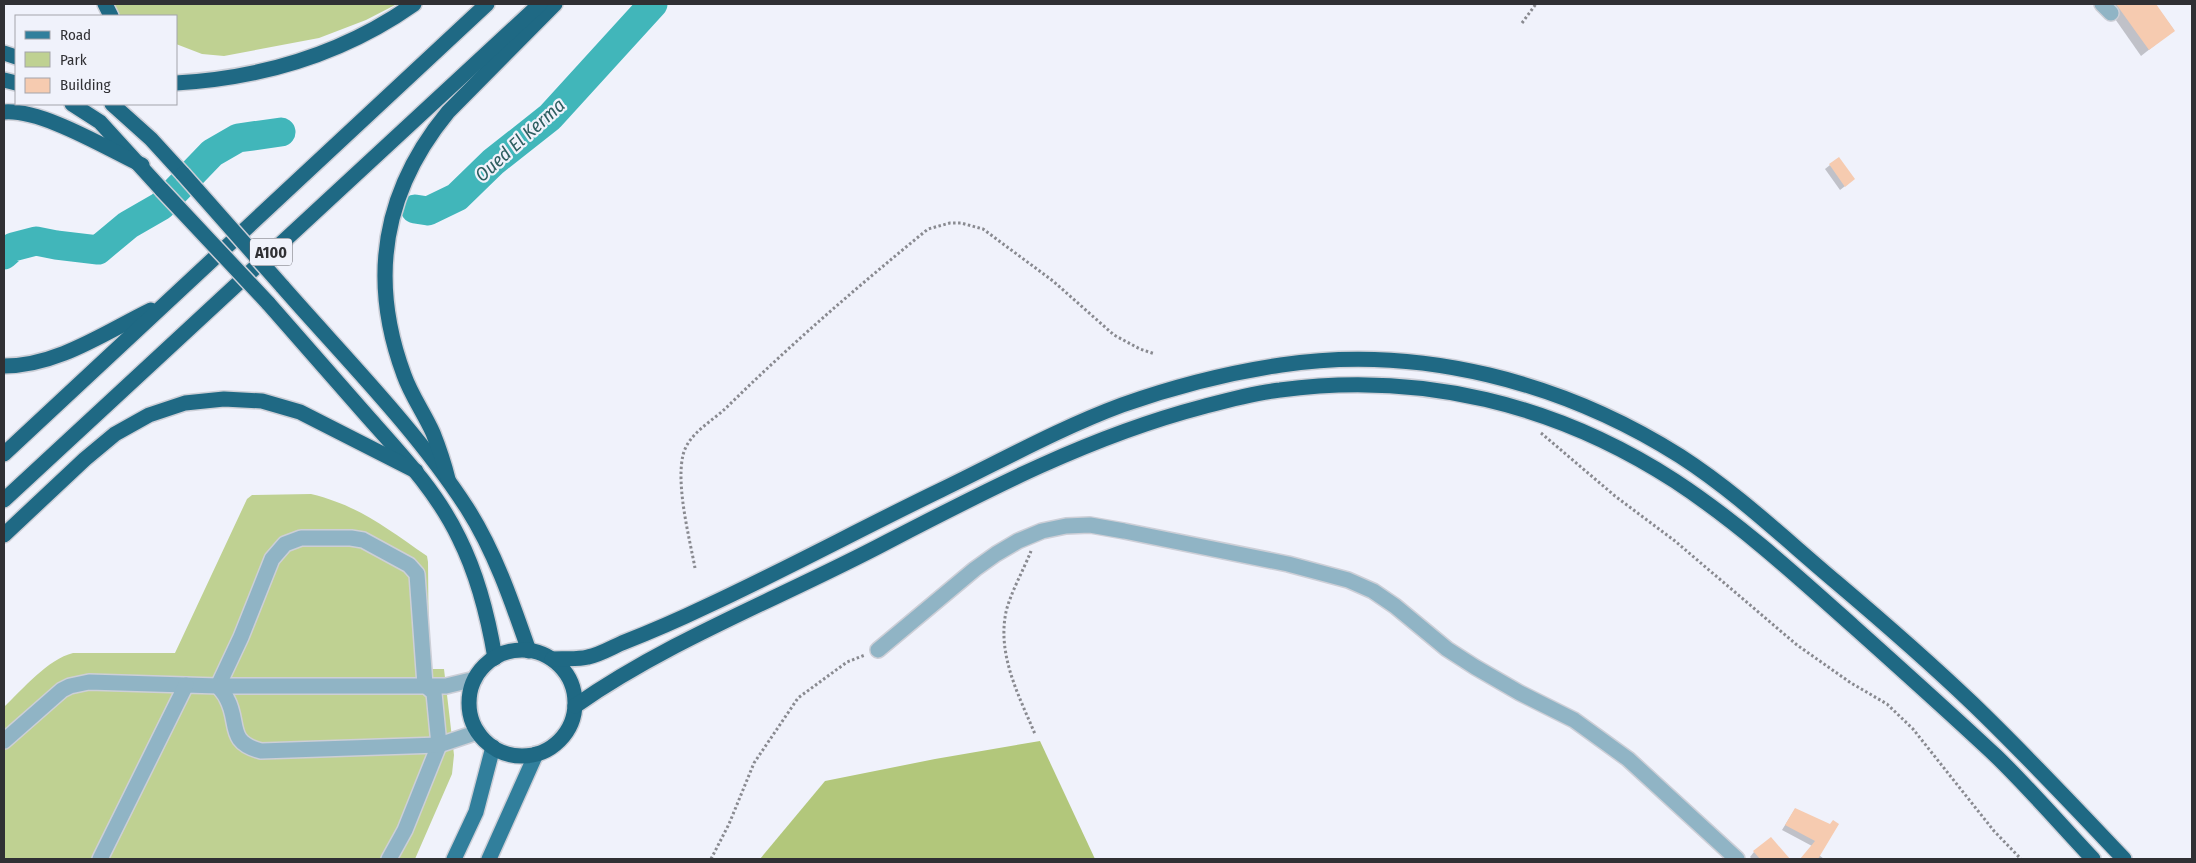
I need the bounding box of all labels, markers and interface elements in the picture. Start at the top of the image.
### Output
legend [15,15,178,105]
text: Road [60,26,91,44]
text: Park [60,51,87,69]
text: Building [60,76,111,94]
water label: Oued El Kerma [470,94,570,186]
road number: A100 [250,238,292,266]

